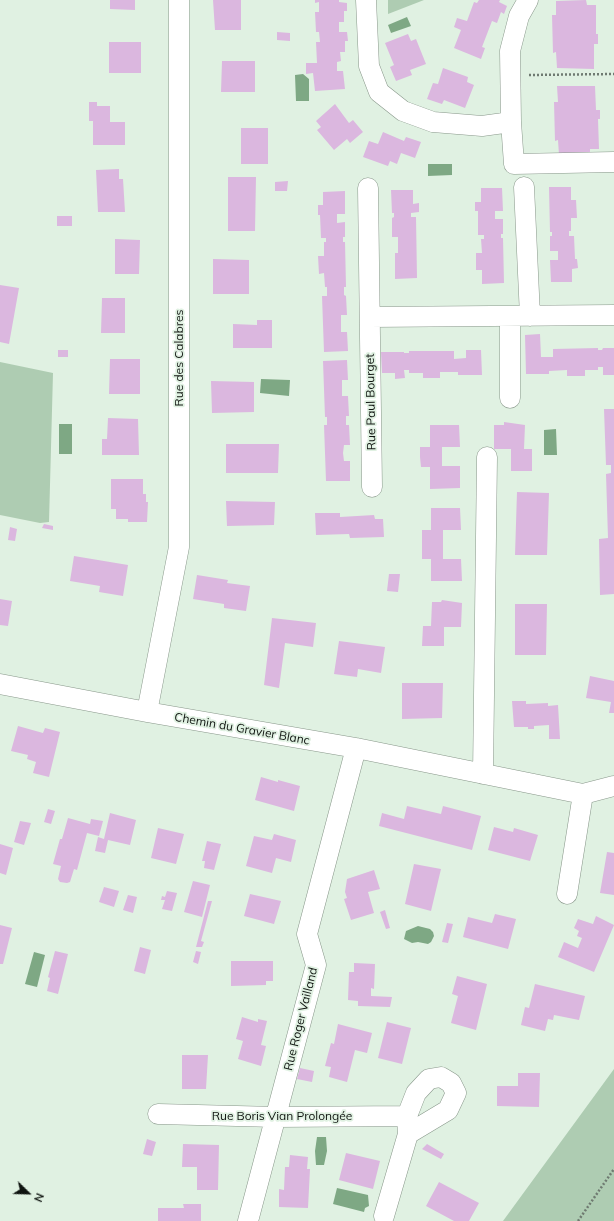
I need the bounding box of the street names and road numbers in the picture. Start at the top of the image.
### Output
street label: Rue des Calabres [172,310,186,406]
street label: Rue Paul Bourget [363,354,379,450]
street label: Chemin du Gravier Blanc [173,710,311,748]
street label: Rue Roger Vailland [281,966,321,1072]
street label: Rue Boris Vian Prolongée [212,1109,352,1123]

